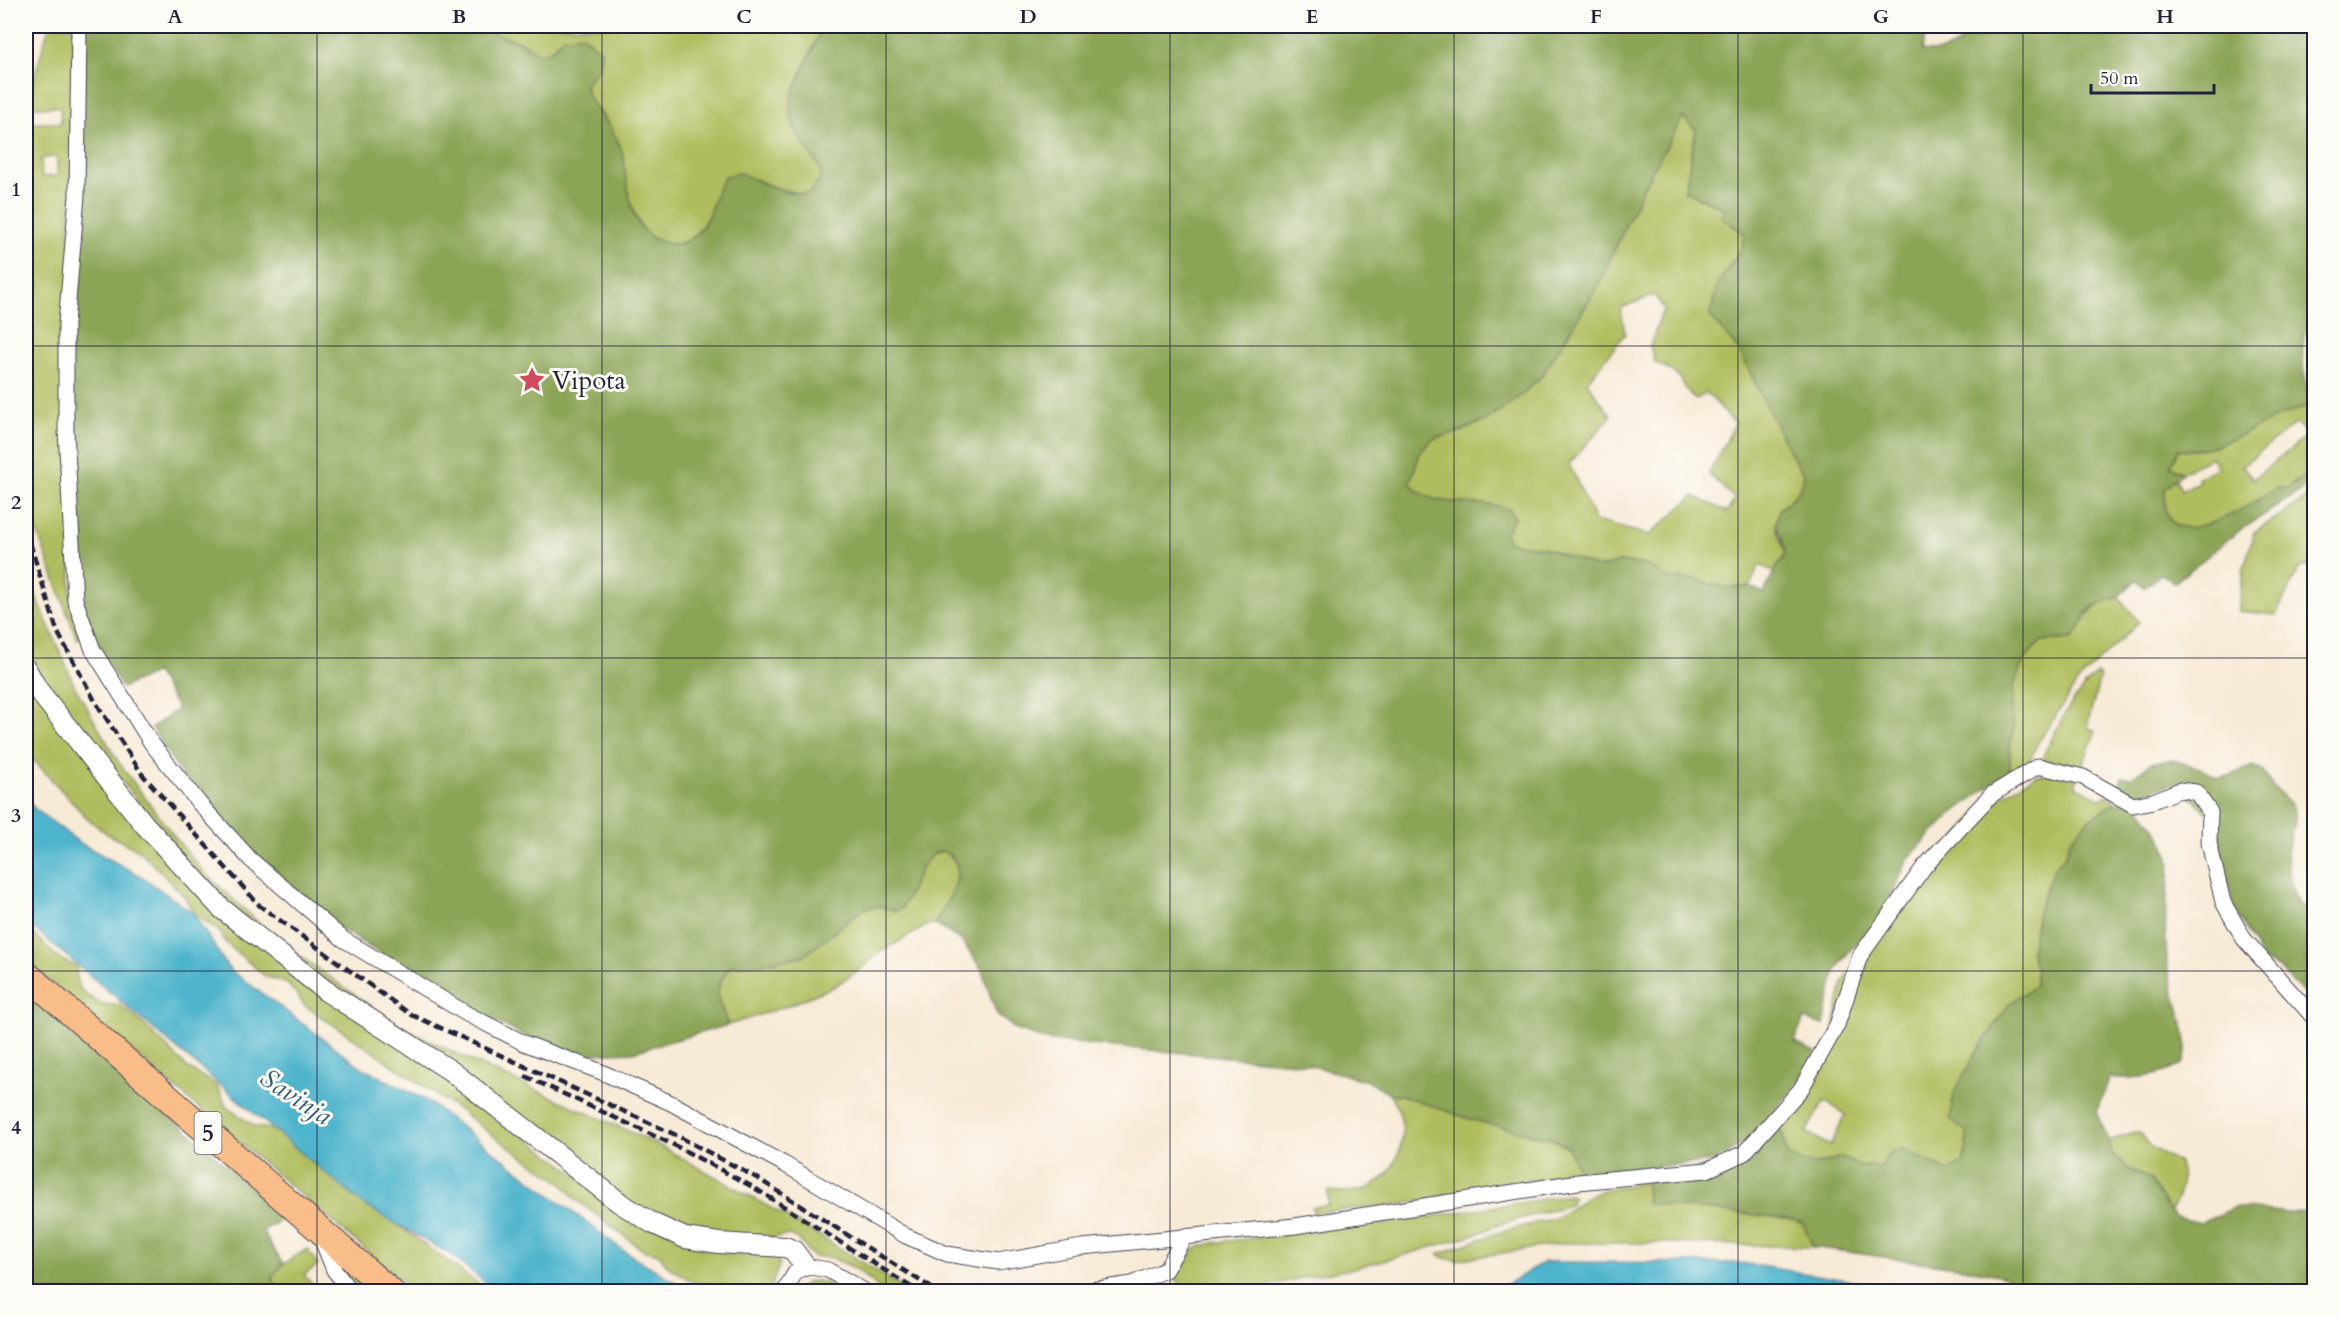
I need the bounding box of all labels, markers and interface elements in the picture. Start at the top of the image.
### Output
text: A [167,3,183,30]
text: B [452,3,466,30]
text: C [736,3,752,30]
text: D [1019,3,1037,30]
text: E [1306,3,1318,30]
text: F [1590,3,1602,30]
text: G [1873,3,1889,30]
text: H [2156,3,2174,30]
scale bar [2091,57,2214,95]
text: 50 m [2100,66,2139,91]
text: 1 [11,176,21,203]
place label: Vipota [552,363,626,398]
place icon: Vipota [517,365,547,395]
text: 2 [11,489,21,516]
text: 3 [11,802,21,829]
water label: Savinja [253,1060,339,1134]
road number: 5 [194,1112,222,1154]
text: 4 [11,1114,21,1141]

